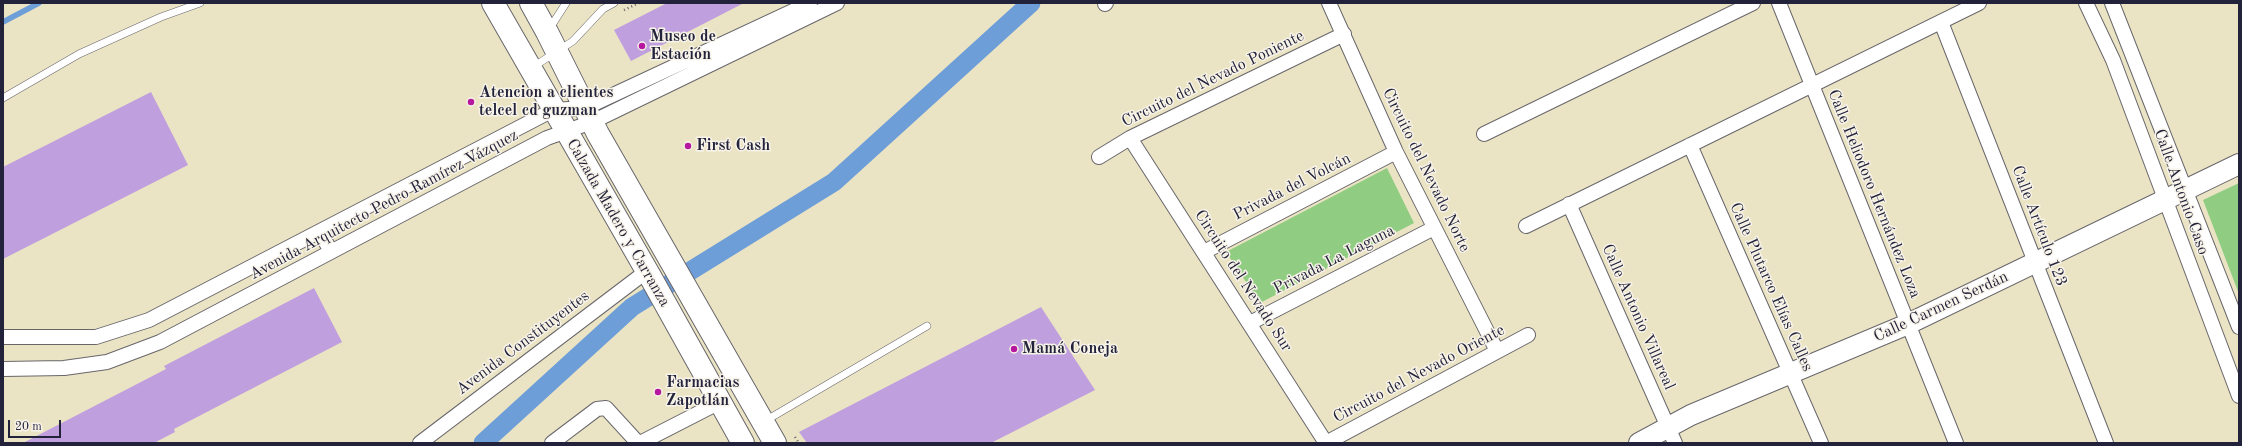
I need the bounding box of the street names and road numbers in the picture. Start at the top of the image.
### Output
street label: Circuito del Nevado Poniente [1119,26,1307,132]
street label: Circuito del Nevado Norte [1378,85,1474,255]
street label: Calle Heliodoro Hernández Loza [1823,87,1925,301]
street label: Avenida Arquitecto Pedro Ramírez Vázquez [247,126,521,284]
street label: Calle Antonio Caso [2149,127,2213,257]
street label: Calzada Madero y Carranza [562,136,674,310]
street label: Privada del Volcán [1230,149,1354,225]
street label: Calle Artículo 123 [2007,163,2071,289]
street label: Calle Plutarco Elías Calles [1725,200,1817,374]
street label: Circuito del Nevado Sur [1190,206,1296,356]
street label: Privada La Laguna [1270,221,1398,299]
street label: Calle Antonio Villareal [1597,241,1679,393]
street label: Calle Carmen Serdán [1871,267,2011,347]
street label: Avenida Constituyentes [453,287,593,399]
street label: Circuito del Nevado Oriente [1330,321,1508,427]

